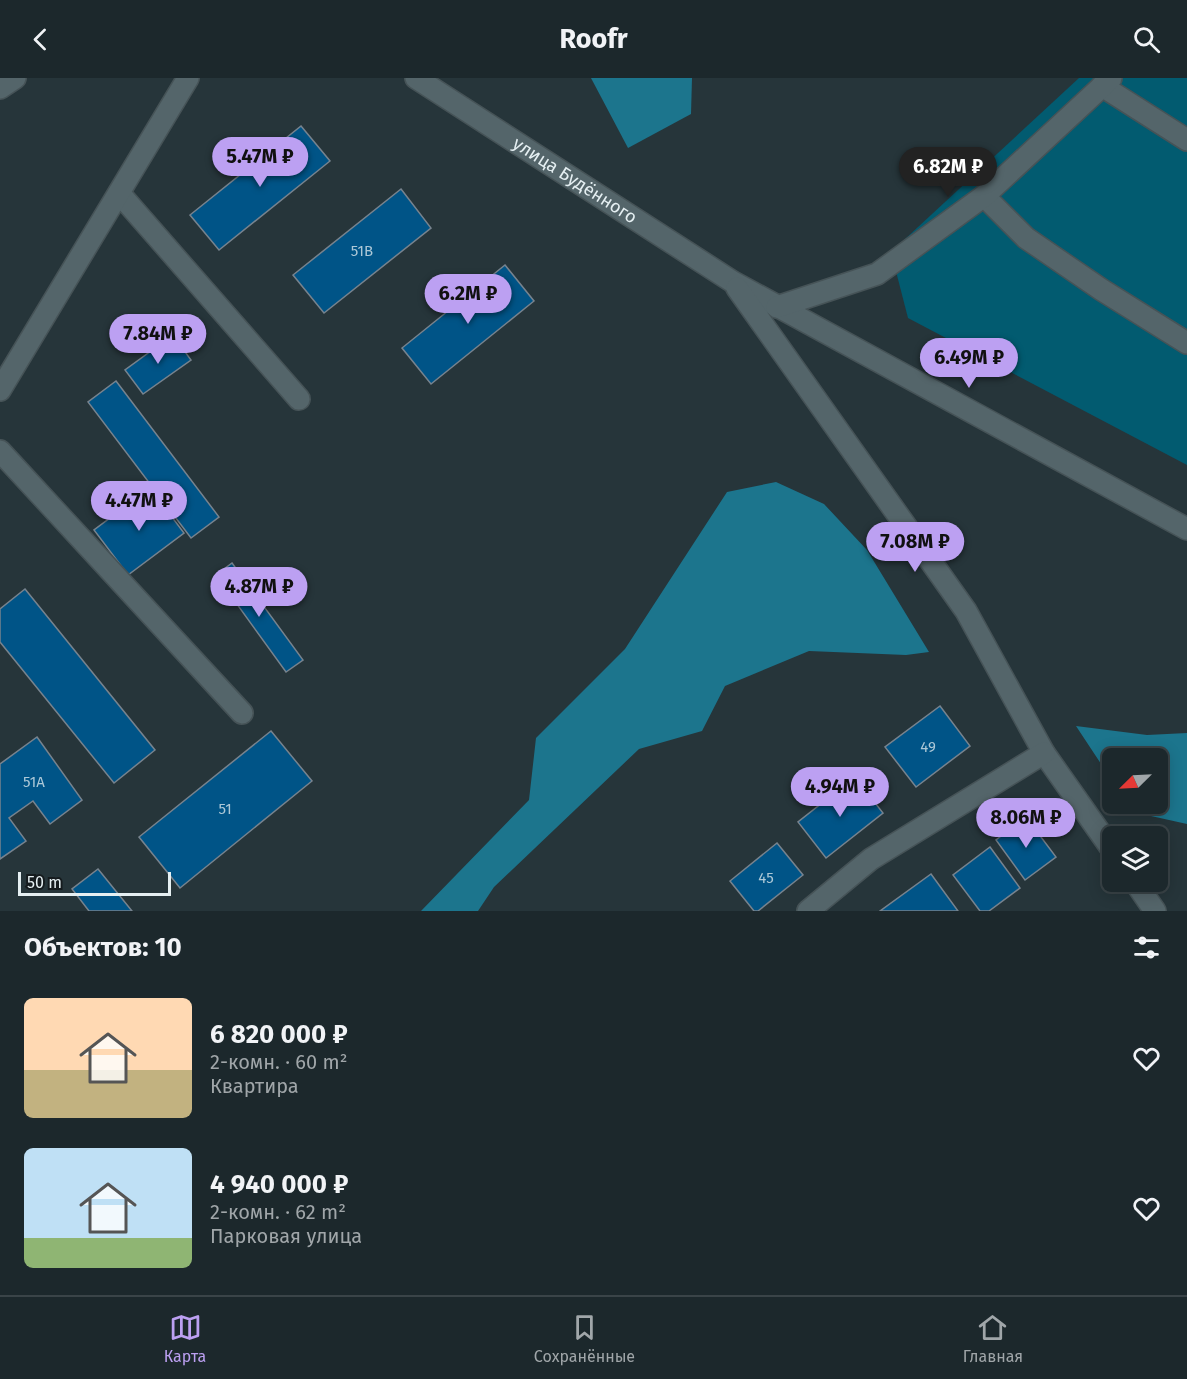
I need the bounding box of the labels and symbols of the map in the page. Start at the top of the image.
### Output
street label: улица Будённого [509,132,641,228]
pin: 5.47M ₽ [205,137,315,188]
pin: 6.82M ₽ [893,147,1003,198]
house number: 51В [351,242,373,260]
pin: 6.2M ₽ [419,274,517,325]
pin: 7.84M ₽ [103,314,213,365]
pin: 6.49M ₽ [914,338,1024,389]
pin: 4.47M ₽ [84,481,194,532]
pin: 7.08M ₽ [860,522,970,573]
pin: 4.87M ₽ [204,567,314,618]
house number: 49 [920,738,936,756]
north arrow [1102,748,1168,814]
pin: 4.94M ₽ [785,767,895,818]
house number: 51А [23,773,45,791]
pin: 8.06M ₽ [971,798,1081,849]
house number: 51 [218,800,232,818]
scale bar [18,869,171,896]
house number: 45 [758,869,774,887]

